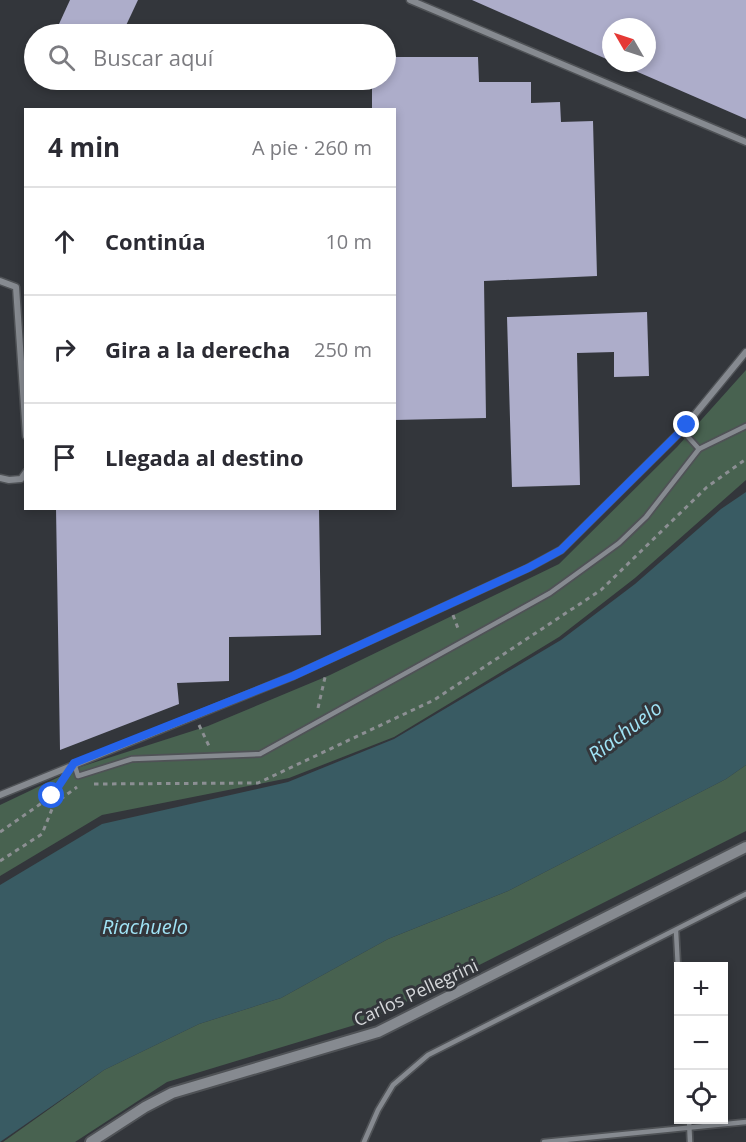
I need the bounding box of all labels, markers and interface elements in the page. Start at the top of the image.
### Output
north arrow [602,18,656,72]
search box [24,24,396,90]
icon: search [45,41,78,74]
text: Buscar aquí [93,42,213,72]
text: 4 min [48,129,120,165]
text: A pie · 260 m [252,134,372,161]
icon: ahead [48,225,81,258]
text: Continúa [105,226,206,256]
text: 10 m [325,228,372,255]
icon: right [48,333,81,366]
text: Gira a la derecha [105,334,290,364]
text: 250 m [314,336,372,363]
route end [673,411,699,437]
icon: arrive [48,441,81,474]
text: Llegada al destino [105,442,304,472]
water label: Riachuelo [582,694,667,767]
route start [38,782,64,808]
water label: Riachuelo [102,913,188,940]
street label: Carlos Pellegrini [349,953,482,1031]
map controls [674,962,728,1124]
button: + [674,962,728,1016]
button: − [674,1016,728,1070]
button: locate [674,1070,728,1124]

